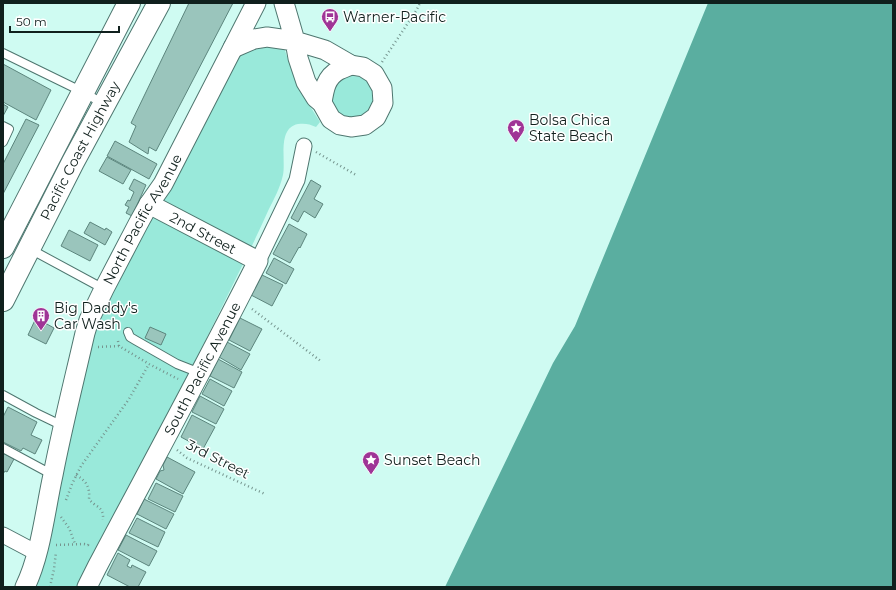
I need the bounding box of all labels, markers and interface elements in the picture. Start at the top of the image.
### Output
bus stop icon: Warner-Pacific [320,7,340,32]
scale bar [10,8,119,34]
place label: Warner-Pacific [343,8,446,26]
text: 50 m [16,14,47,29]
street label: Pacific Coast Highway [36,78,124,223]
place label: Bolsa Chica State Beach [529,111,613,145]
place icon: Bolsa Chica State Beach [506,118,526,143]
street label: North Pacific Avenue [99,151,186,288]
street label: 2nd Street [167,208,240,258]
place label: Big Daddy's Car Wash [54,299,138,333]
street label: South Pacific Avenue [160,299,245,438]
building icon: Big Daddy's Car Wash [31,306,51,331]
street label: 3rd Street [183,435,253,483]
place icon: Sunset Beach [361,450,381,475]
place label: Sunset Beach [384,451,480,469]

